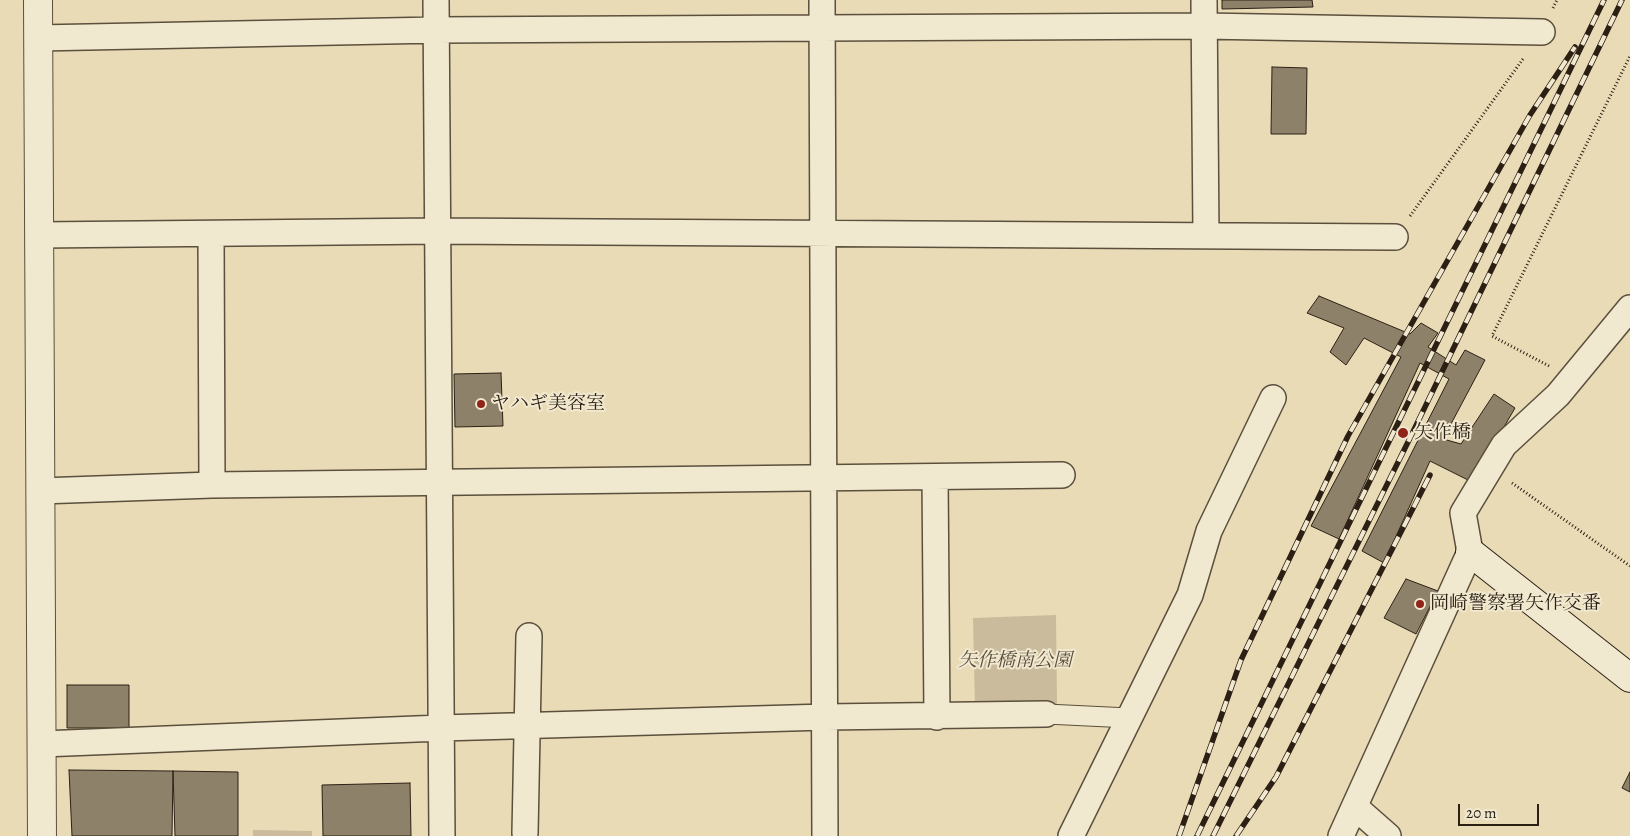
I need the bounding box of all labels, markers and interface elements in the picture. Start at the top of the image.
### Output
place label: ヤハギ美容室 [491,393,605,415]
marker: ヤハギ美容室 [475,398,487,410]
place label: 矢作橋 [1414,422,1471,444]
marker: 矢作橋 [1396,426,1410,440]
place label: 岡崎警察署矢作交番 [1430,593,1601,615]
marker: 岡崎警察署矢作交番 [1414,598,1426,610]
park label: 矢作橋南公園 [958,650,1072,672]
scale bar [1460,794,1541,826]
text: 20 m [1466,803,1497,823]

